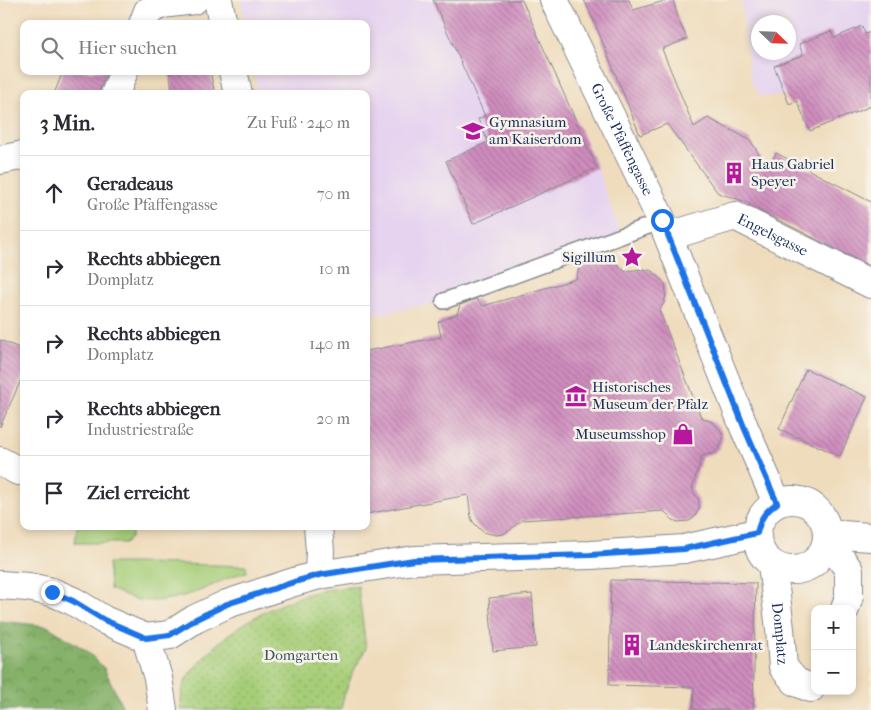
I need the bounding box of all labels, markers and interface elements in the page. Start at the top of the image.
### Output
north arrow [751,15,796,60]
search box [20,20,370,75]
icon: search [38,34,66,62]
text: Hier suchen [78,37,177,59]
street label: Große Pfaffengasse [587,80,657,199]
text: 3 Min. [40,111,95,135]
text: Zu Fuß · 240 m [247,113,350,132]
place label: Gymnasium am Kaiserdom [489,113,582,148]
school or university icon: Gymnasium am Kaiserdom [460,118,486,144]
place label: Haus Gabriel Speyer [751,155,835,190]
building icon: Haus Gabriel Speyer [721,160,747,186]
text: Geradeaus [87,173,173,195]
icon: ahead [40,179,68,207]
text: 70 m [317,184,350,203]
text: Große Pfaffengasse [87,195,218,214]
route start [651,209,674,232]
street label: Engelsgasse [734,210,811,260]
place icon: Sigillum [619,244,645,270]
text: Rechts abbiegen [87,248,221,270]
place label: Sigillum [562,248,617,266]
icon: right [40,254,68,282]
text: 10 m [319,259,350,278]
text: Domplatz [87,270,154,289]
text: Rechts abbiegen [87,323,221,345]
icon: right [40,329,68,357]
text: 140 m [309,334,350,353]
text: Domplatz [87,345,154,364]
place label: Historisches Museum der Pfalz [592,378,708,413]
museum icon: Historisches Museum der Pfalz [563,383,589,409]
text: Rechts abbiegen [87,398,221,420]
icon: right [40,404,68,432]
text: 20 m [316,409,350,428]
text: Industriestraße [87,420,194,439]
shop icon: Museumsshop [670,421,696,447]
place label: Museumsshop [575,425,666,443]
icon: arrive [40,479,68,507]
text: Ziel erreicht [87,482,190,504]
route end [41,581,64,604]
street label: Domplatz [768,601,792,666]
map controls [811,605,856,695]
button: + [811,605,856,650]
building icon: Landeskirchenrat [619,632,645,658]
place label: Landeskirchenrat [649,636,764,654]
park label: Domgarten [264,646,338,664]
button: − [811,650,856,695]

